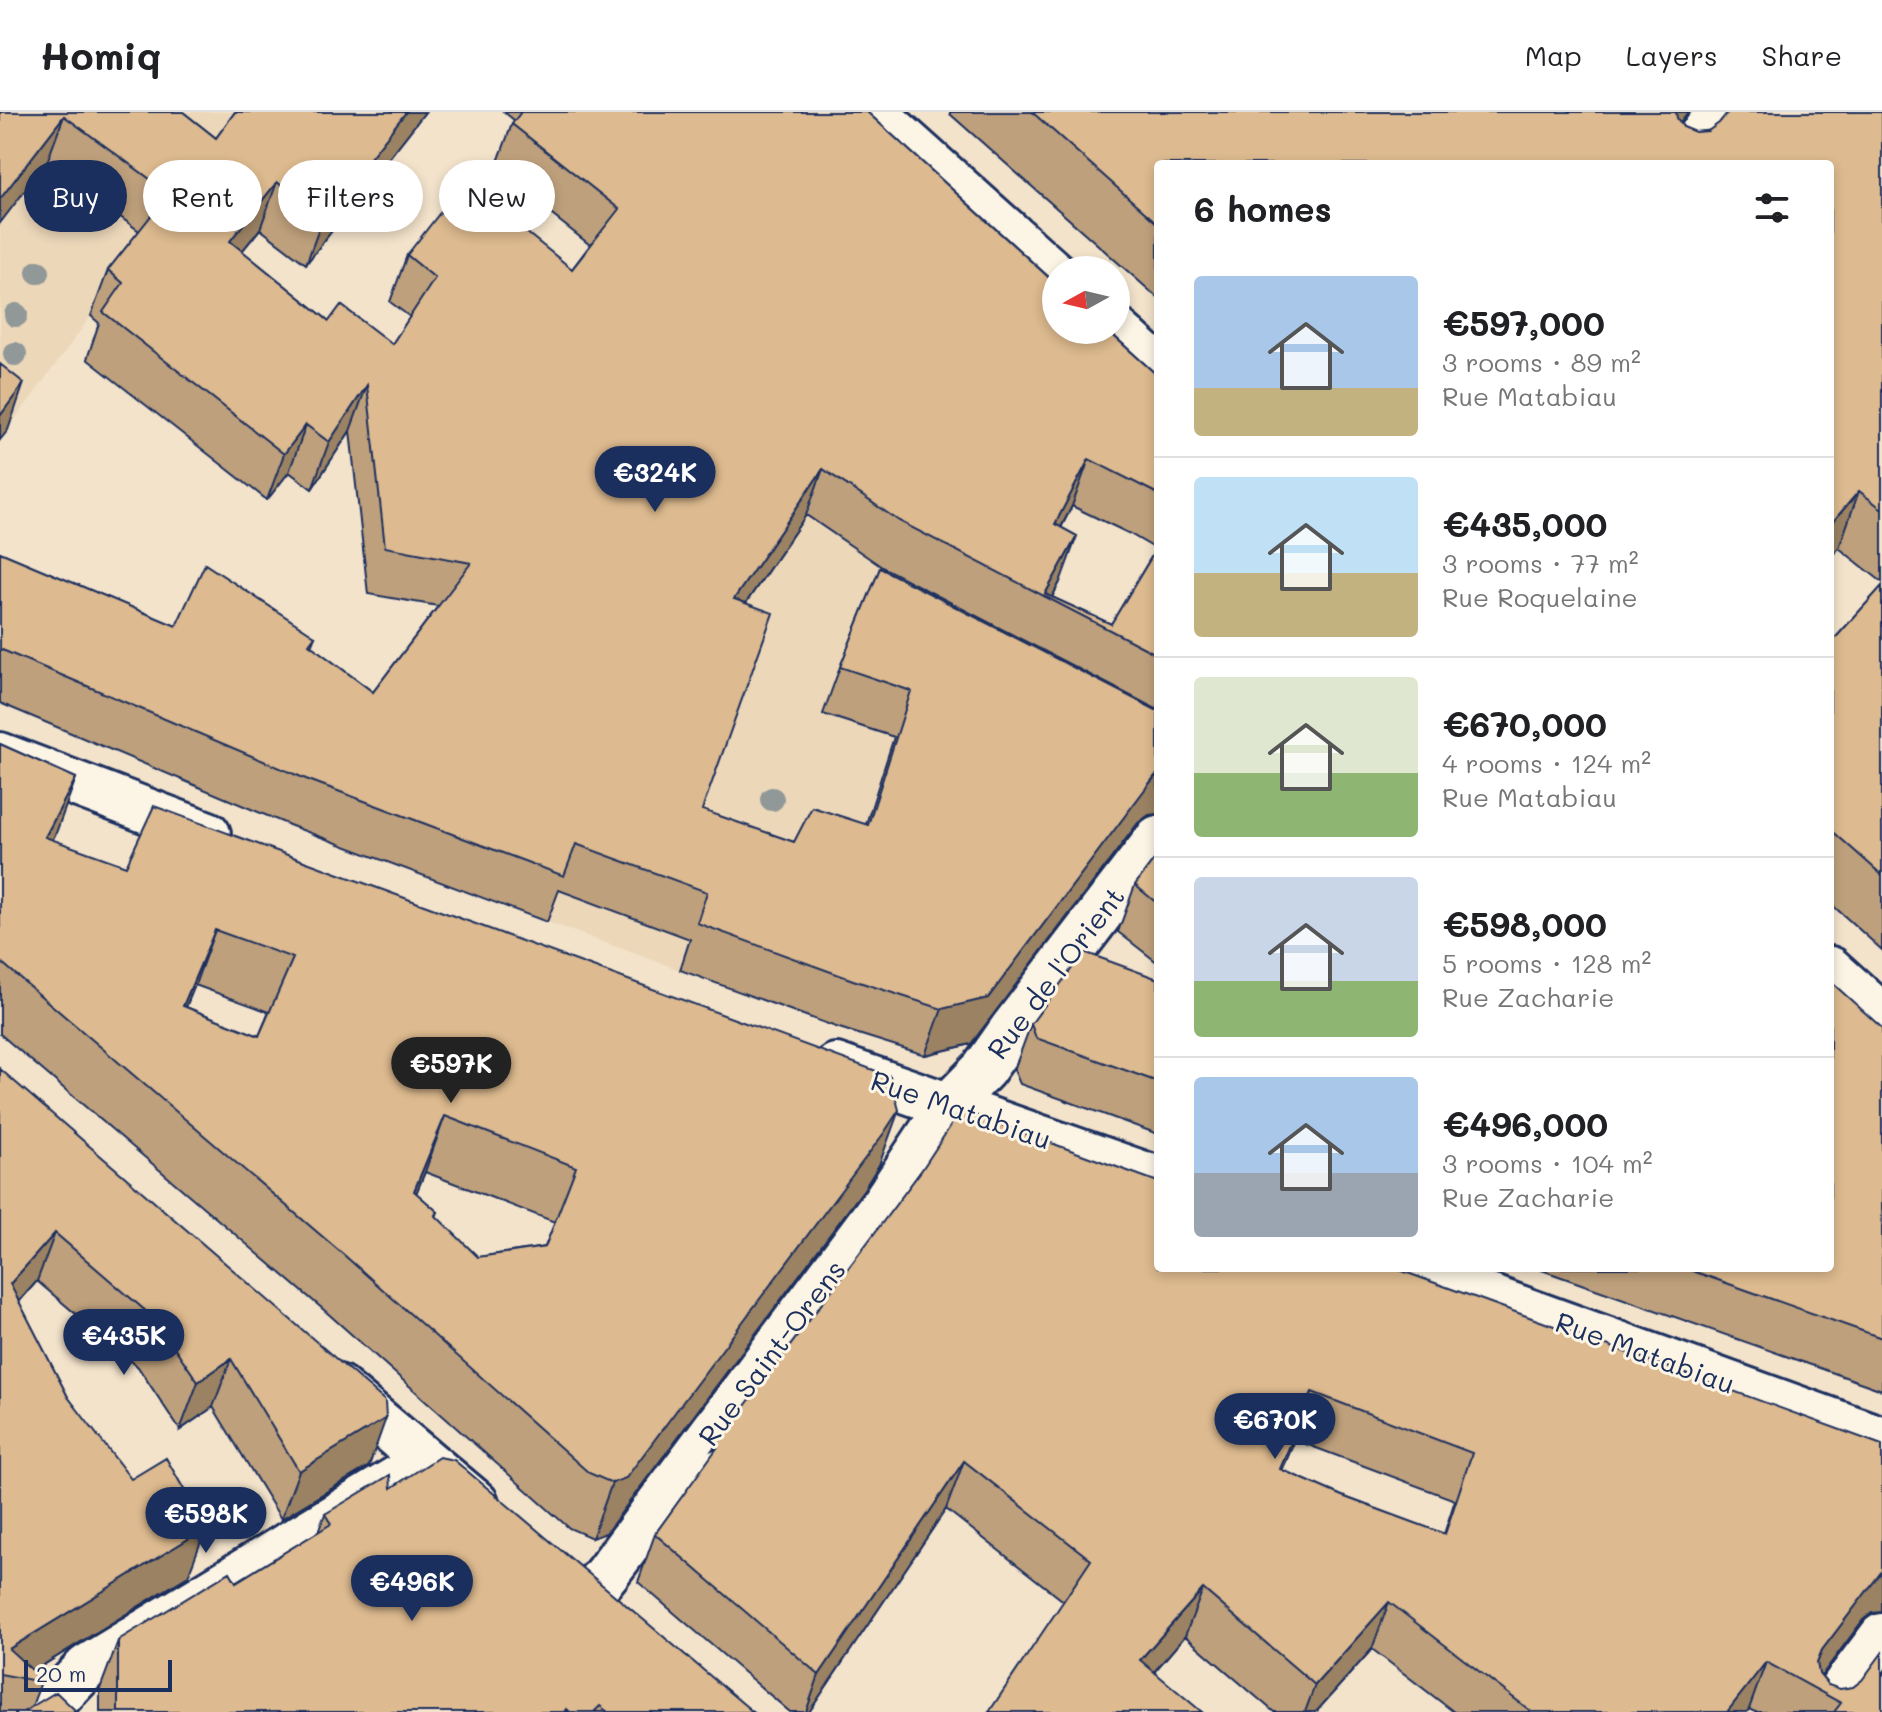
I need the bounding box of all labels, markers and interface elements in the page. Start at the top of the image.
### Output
text: Homiq [40,30,161,80]
text: Map [1525,37,1582,73]
text: Layers [1626,37,1718,73]
text: Share [1762,37,1842,73]
chip: Buy [24,160,127,232]
chip: Rent [143,160,262,232]
chip: Filters [278,160,423,232]
chip: New [439,160,555,232]
text: 6 homes [1194,186,1332,231]
icon: filters [1750,186,1794,230]
north arrow [1042,256,1130,344]
map controls [1042,256,1130,344]
text: €597,000 [1442,300,1605,345]
icon: home [1258,308,1354,404]
text: 3 rooms · 89 m² [1442,345,1641,379]
text: Rue Matabiau [1442,379,1617,413]
pin: €324K [599,446,711,514]
text: €324K [613,455,697,489]
text: €435,000 [1442,501,1607,546]
icon: home [1258,509,1354,605]
text: 3 rooms · 77 m² [1442,546,1639,580]
text: Rue Roquelaine [1442,580,1638,614]
text: €670,000 [1442,701,1607,746]
icon: home [1258,709,1354,805]
text: 4 rooms · 124 m² [1442,746,1651,780]
text: Rue Matabiau [1442,780,1617,814]
street label: Rue de l'Orient [979,879,1132,1066]
text: €598,000 [1442,901,1607,946]
icon: home [1258,909,1354,1005]
text: 5 rooms · 128 m² [1442,946,1651,980]
text: Rue Zacharie [1442,980,1614,1014]
pin: €597K [395,1037,507,1105]
text: €597K [409,1046,493,1080]
street label: Rue Matabiau [866,1061,1056,1157]
text: €496,000 [1442,1101,1608,1146]
icon: home [1258,1109,1354,1205]
text: 3 rooms · 104 m² [1442,1146,1653,1180]
text: Rue Zacharie [1442,1180,1614,1214]
street label: Rue Saint-Orens [690,1252,853,1453]
street label: Rue Matabiau [1551,1303,1740,1401]
pin: €435K [68,1309,180,1377]
text: €435K [81,1318,167,1352]
pin: €670K [1219,1393,1331,1461]
text: €670K [1232,1402,1318,1436]
pin: €598K [150,1487,262,1555]
text: €598K [163,1496,249,1530]
pin: €496K [356,1555,468,1623]
text: €496K [369,1564,455,1598]
scale bar [24,1656,172,1692]
text: 20 m [36,1659,86,1688]

